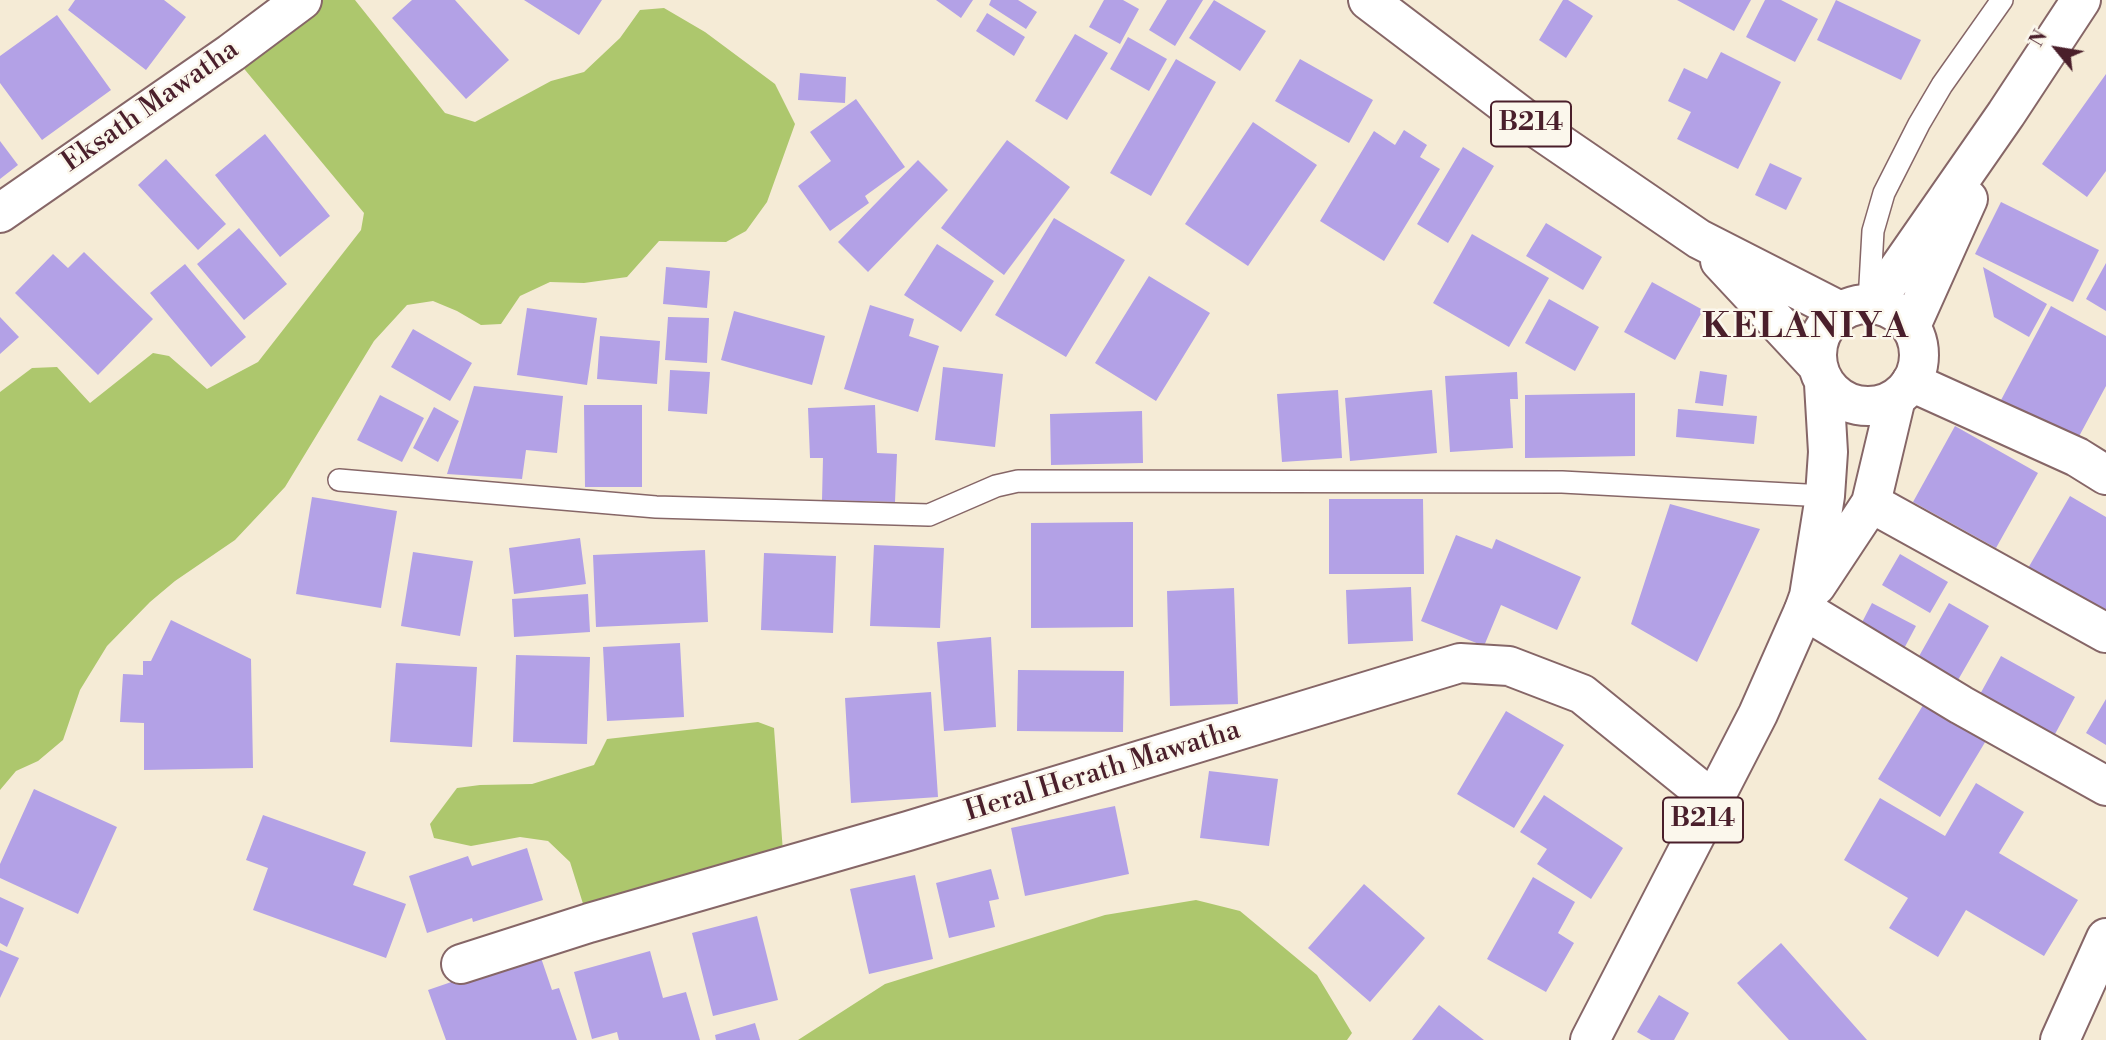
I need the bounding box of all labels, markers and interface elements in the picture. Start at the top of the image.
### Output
north arrow [2022,14,2092,84]
text: N [2025,26,2053,51]
street label: Eksath Mawatha [56,34,246,180]
road number: B214 [1491,102,1571,146]
district label: KELANIYA [1703,308,1909,350]
street label: Heral Herath Mawatha [961,714,1245,830]
road number: B214 [1663,798,1743,842]

